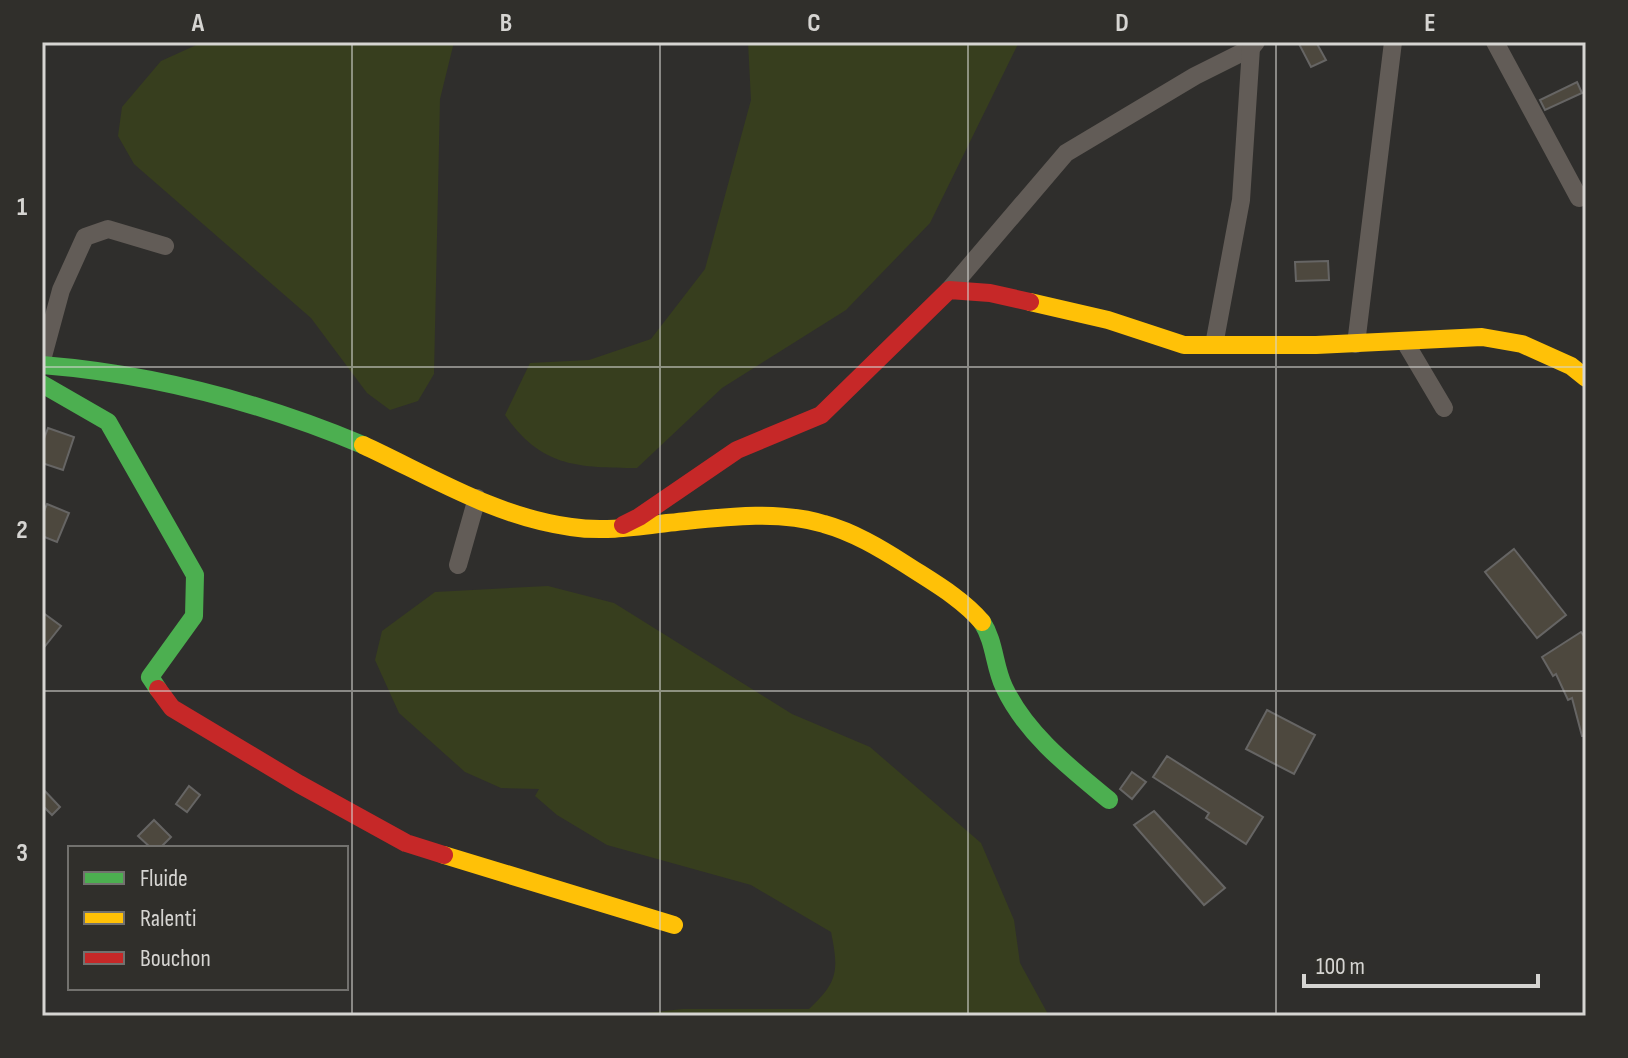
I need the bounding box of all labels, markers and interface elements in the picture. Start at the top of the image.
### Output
text: A [191,8,205,39]
text: B [500,8,512,39]
text: C [807,8,821,39]
text: D [1115,8,1129,39]
text: E [1424,8,1436,39]
text: 1 [17,192,27,223]
text: 2 [16,515,28,546]
text: 3 [16,838,28,869]
legend [68,846,348,990]
text: Fluide [140,864,188,893]
text: Ralenti [140,904,196,933]
scale bar [1304,938,1538,988]
text: Bouchon [140,944,211,973]
text: 100 m [1316,952,1365,981]

